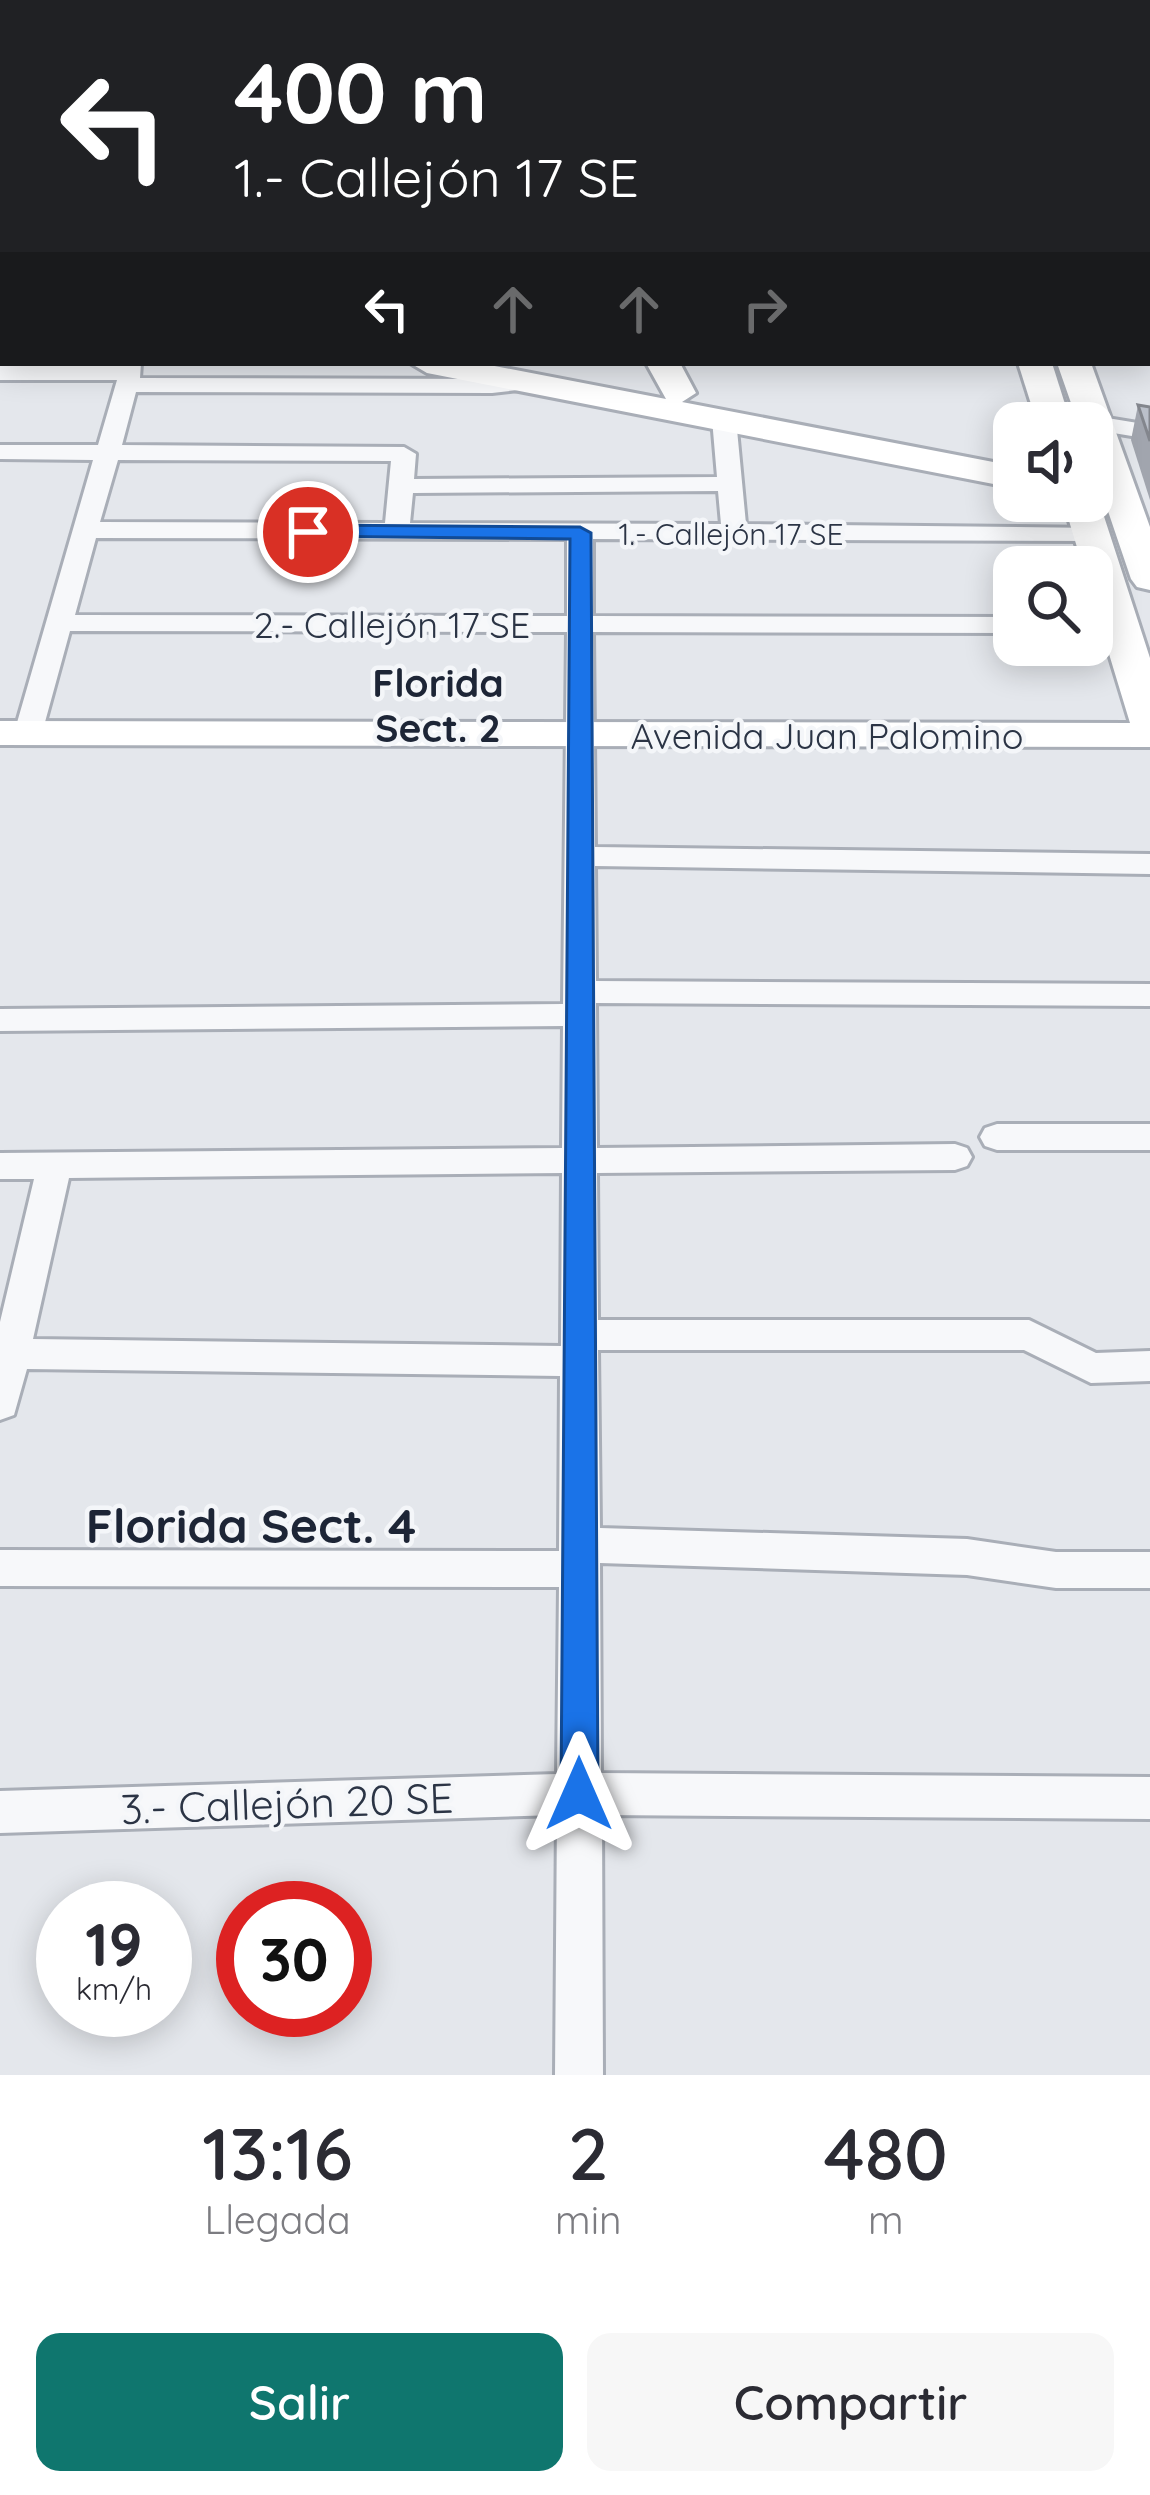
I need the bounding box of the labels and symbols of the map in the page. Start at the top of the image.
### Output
pin [257,481,359,583]
street label: 1.- Callejón 17 SE [619,515,843,553]
street label: 2.- Callejón 17 SE [254,602,530,647]
district label: Florida Sect. 2 [372,658,504,752]
street label: Avenida Juan Palomino [631,713,1023,758]
district label: Florida Sect. 4 [86,1495,416,1555]
position arrow [516,1731,642,1857]
street label: 3.- Callejón 20 SE [120,1771,454,1835]
speed limit sign: 30 [216,1881,372,2037]

